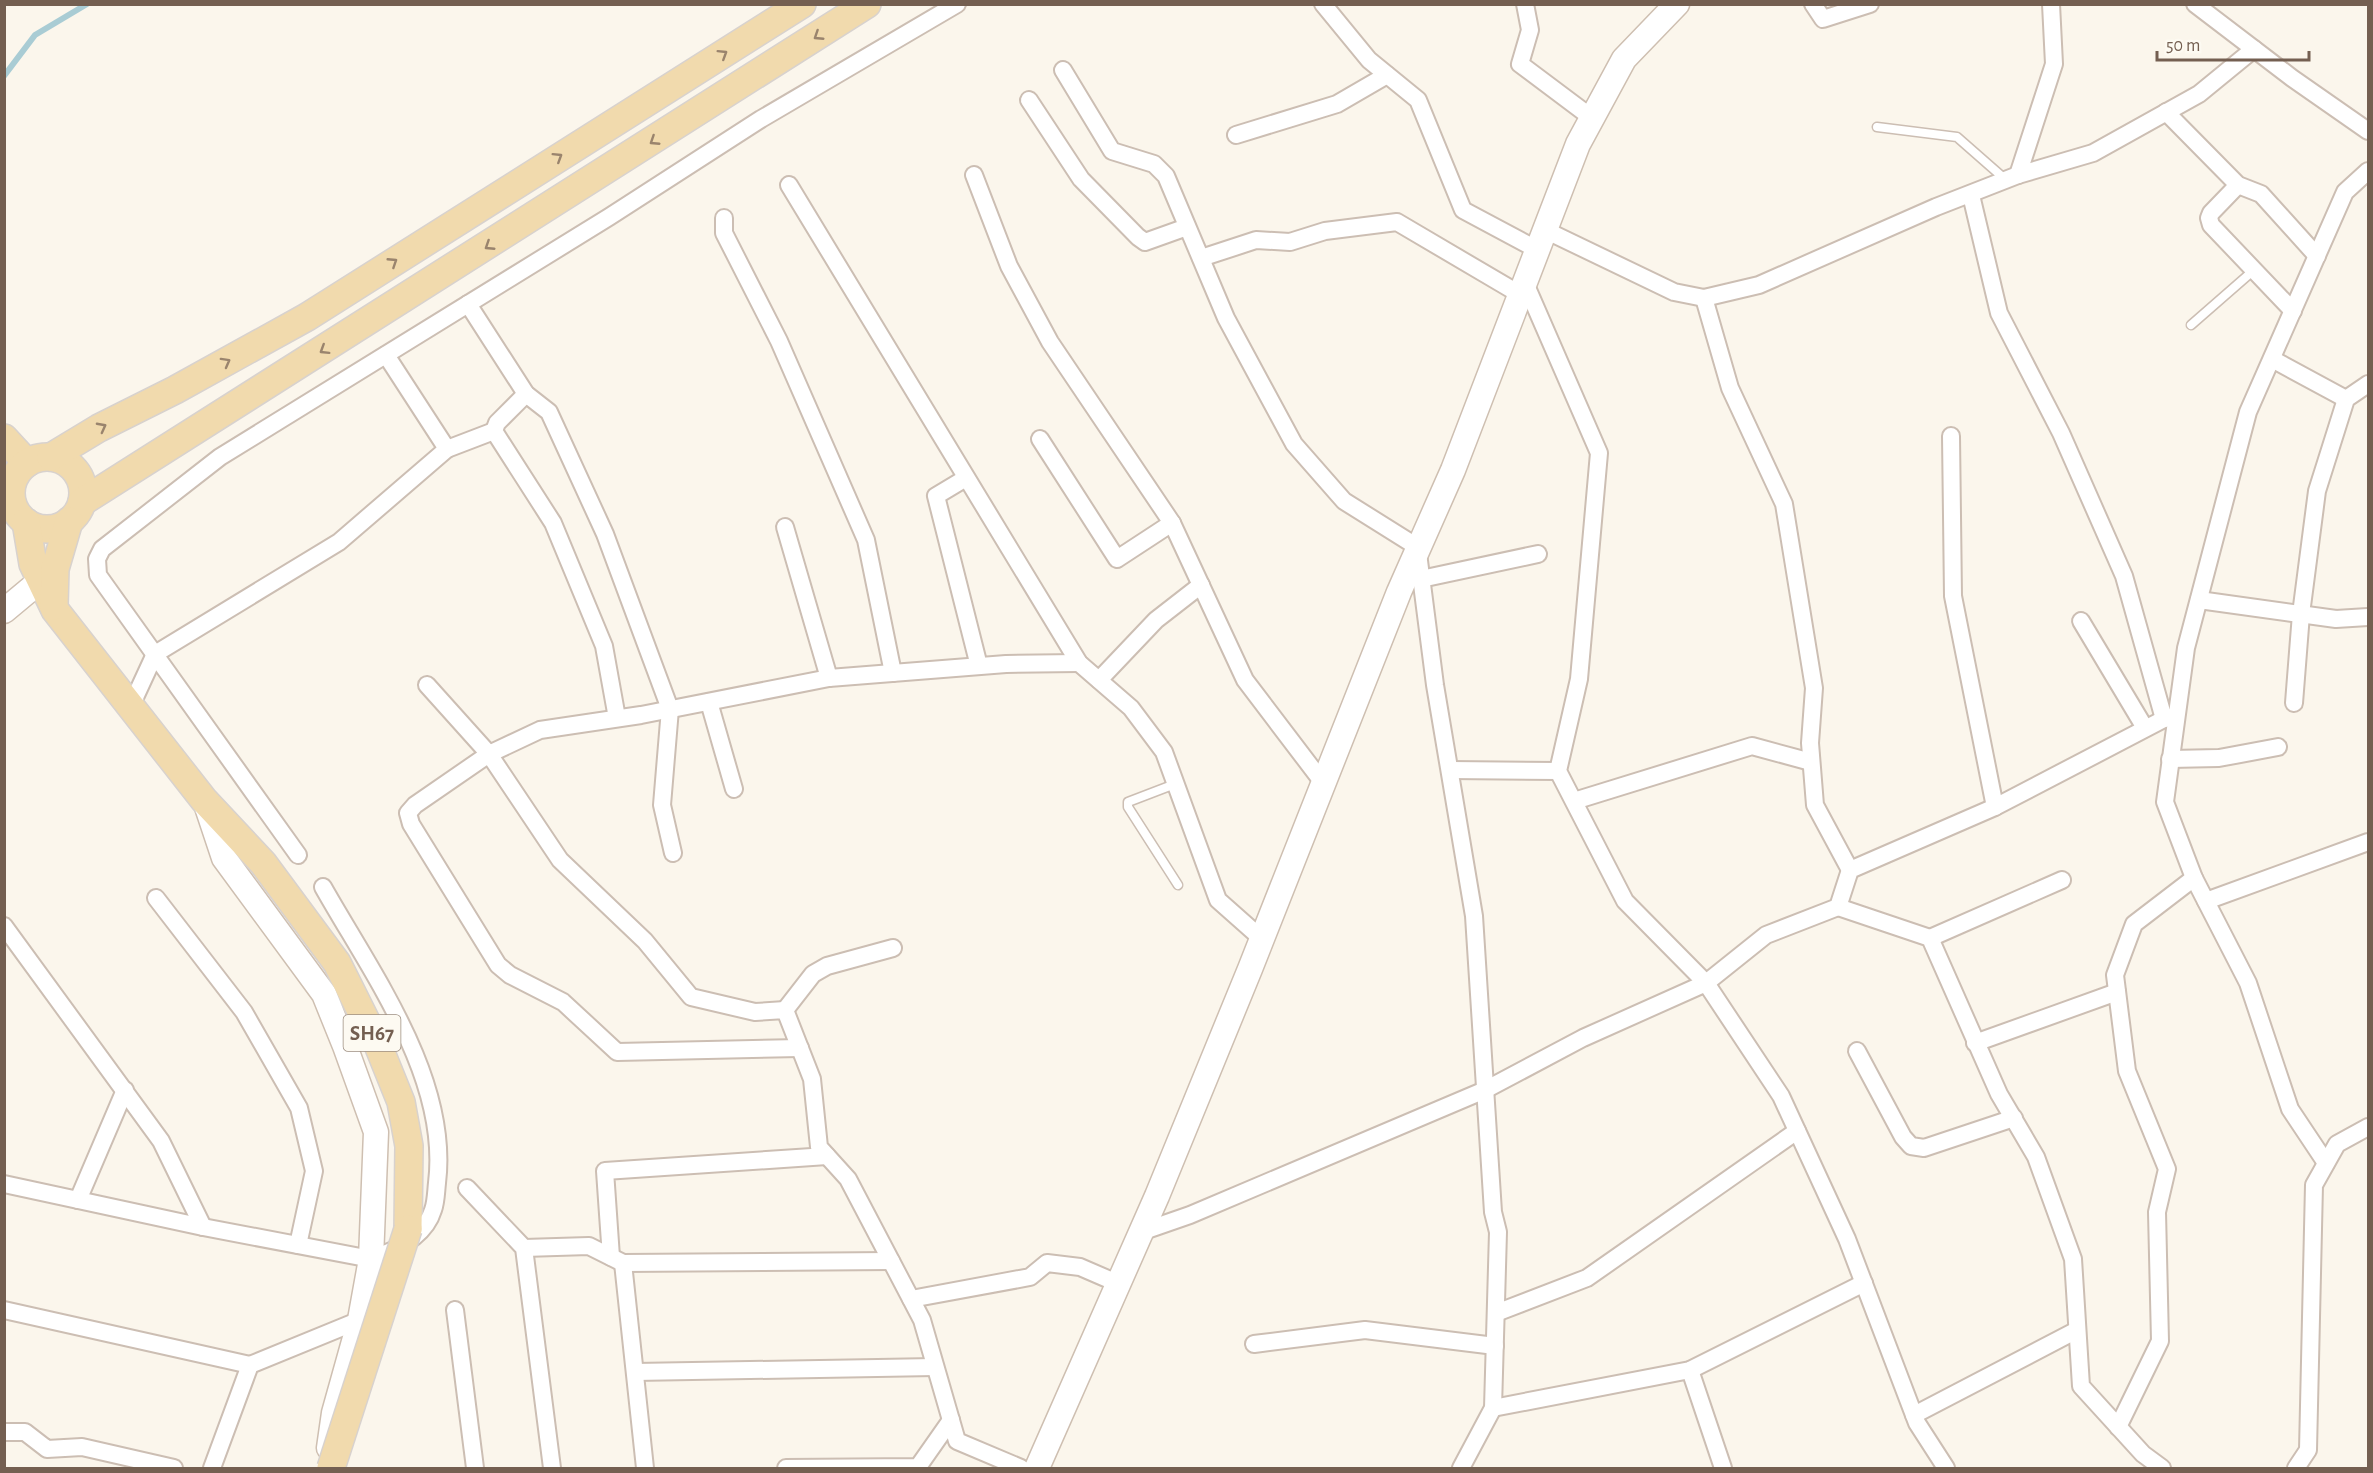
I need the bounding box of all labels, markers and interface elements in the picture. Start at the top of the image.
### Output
scale bar [2157,24,2308,62]
one-way arrow [814,29,825,40]
text: 50 m [2166,37,2200,55]
one-way arrow [717,49,727,61]
one-way arrow [649,134,660,145]
one-way arrow [552,153,562,165]
one-way arrow [485,238,495,250]
one-way arrow [387,258,398,269]
one-way arrow [320,342,330,354]
one-way arrow [220,358,230,369]
one-way arrow [95,423,106,434]
road number: SH67 [344,1015,400,1051]

